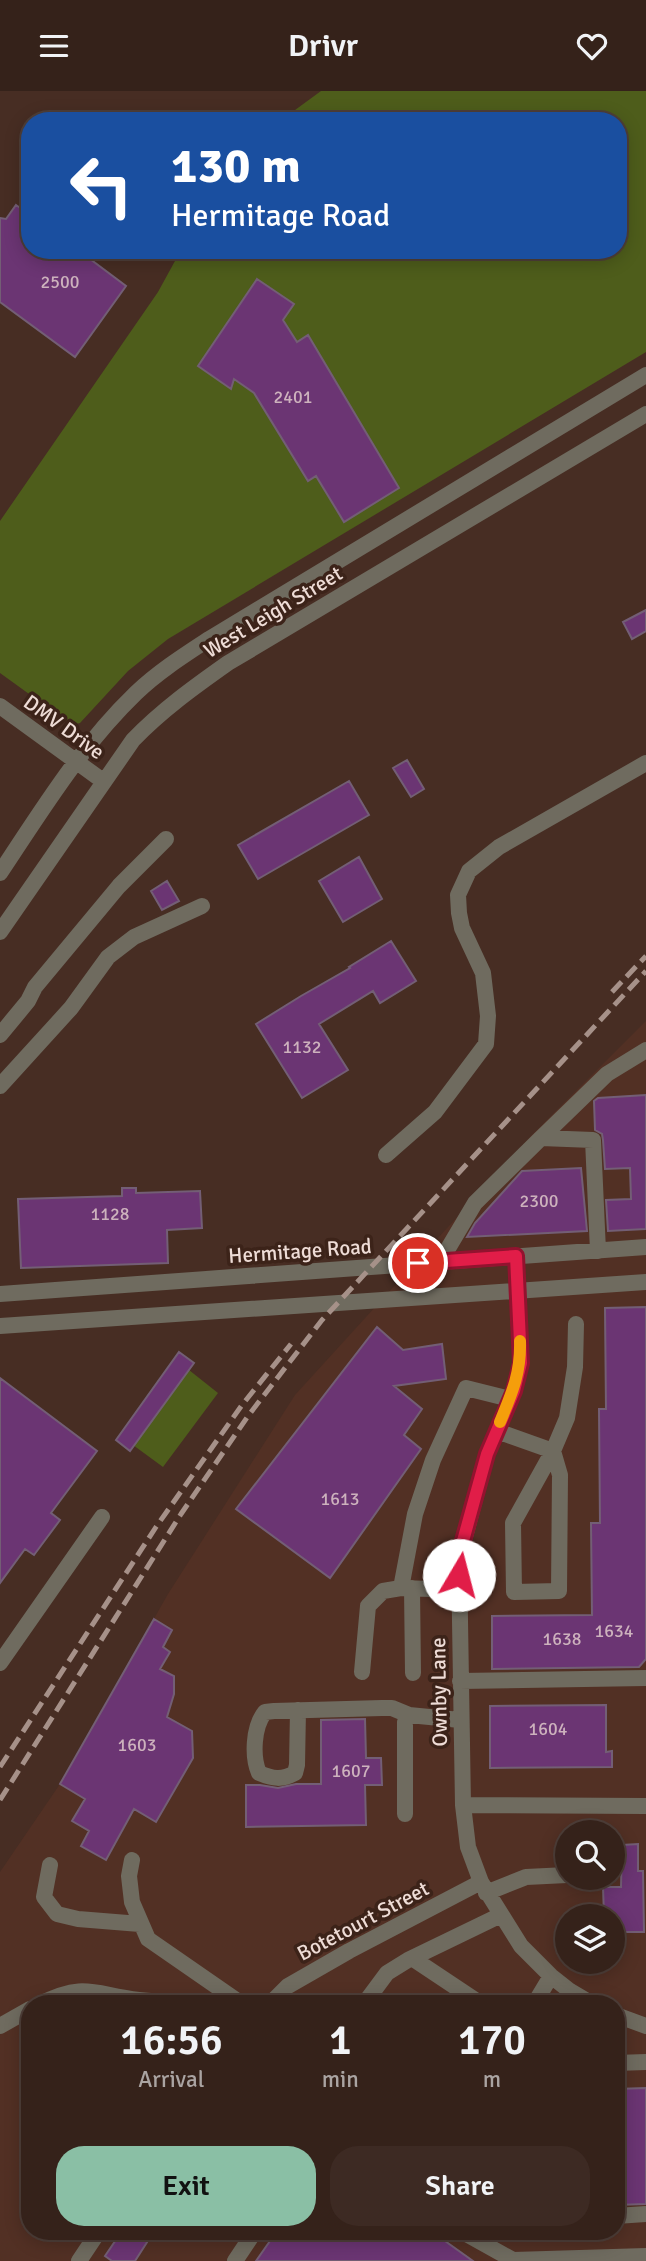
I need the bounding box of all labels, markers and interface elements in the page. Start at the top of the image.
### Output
text: Drivr [288,26,358,65]
icon: menu [35,27,73,65]
icon: heart [573,27,611,65]
text: 130 m [171,136,301,196]
icon: left [56,140,147,231]
text: Hermitage Road [171,196,390,235]
house number: 2500 [41,271,79,293]
house number: 2401 [274,386,312,408]
street label: West Leigh Street [199,560,347,664]
street label: DMV Drive [18,689,110,765]
house number: 1132 [283,1036,321,1058]
house number: 2300 [520,1190,558,1212]
house number: 1128 [91,1203,129,1225]
street label: Hermitage Road [227,1233,373,1269]
pin [388,1233,448,1293]
icon: arrive [399,1244,437,1282]
house number: 1613 [321,1488,359,1510]
position arrow [422,1538,496,1612]
house number: 1634 [595,1620,634,1642]
house number: 1638 [543,1628,581,1650]
street label: Ownby Lane [425,1637,453,1747]
house number: 1604 [529,1718,568,1740]
house number: 1603 [118,1734,156,1756]
house number: 1607 [332,1760,370,1782]
map controls [555,1820,625,1974]
button: search [555,1820,625,1890]
street label: Botetourt Street [293,1875,433,1967]
button: layers [555,1904,625,1974]
text: 16:56 [120,2015,223,2066]
text: 1 [329,2015,352,2066]
text: 170 [458,2015,526,2066]
text: Arrival [138,2065,204,2094]
text: min [322,2065,359,2094]
text: m [483,2065,501,2094]
button: Exit [56,2146,316,2226]
button: Share [330,2146,590,2226]

